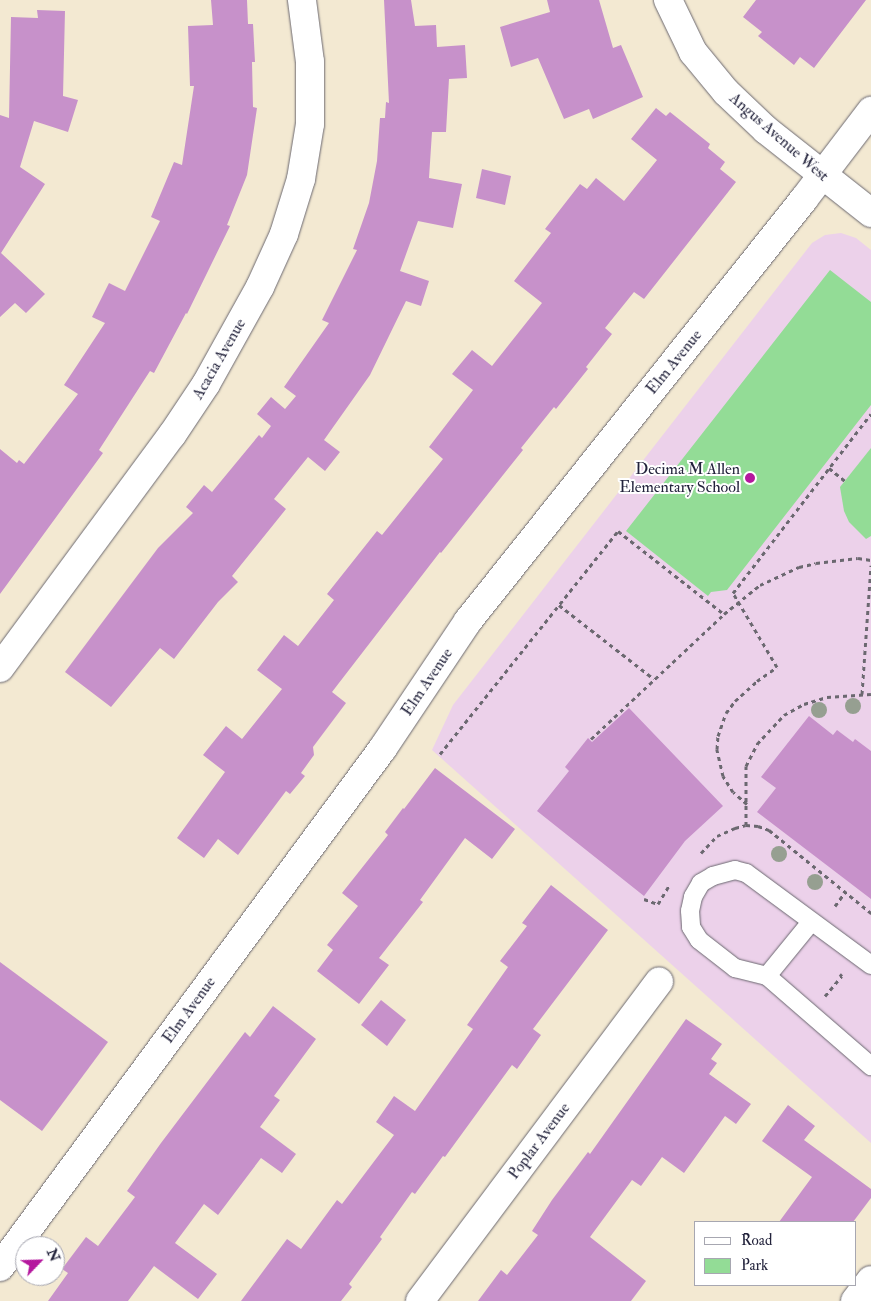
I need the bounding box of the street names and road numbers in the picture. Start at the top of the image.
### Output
street label: Angus Avenue West [725,89,833,185]
street label: Acacia Avenue [188,315,250,403]
street label: Elm Avenue [642,326,706,398]
street label: Elm Avenue [397,644,457,720]
street label: Elm Avenue [158,973,220,1047]
street label: Poplar Avenue [504,1099,574,1183]

